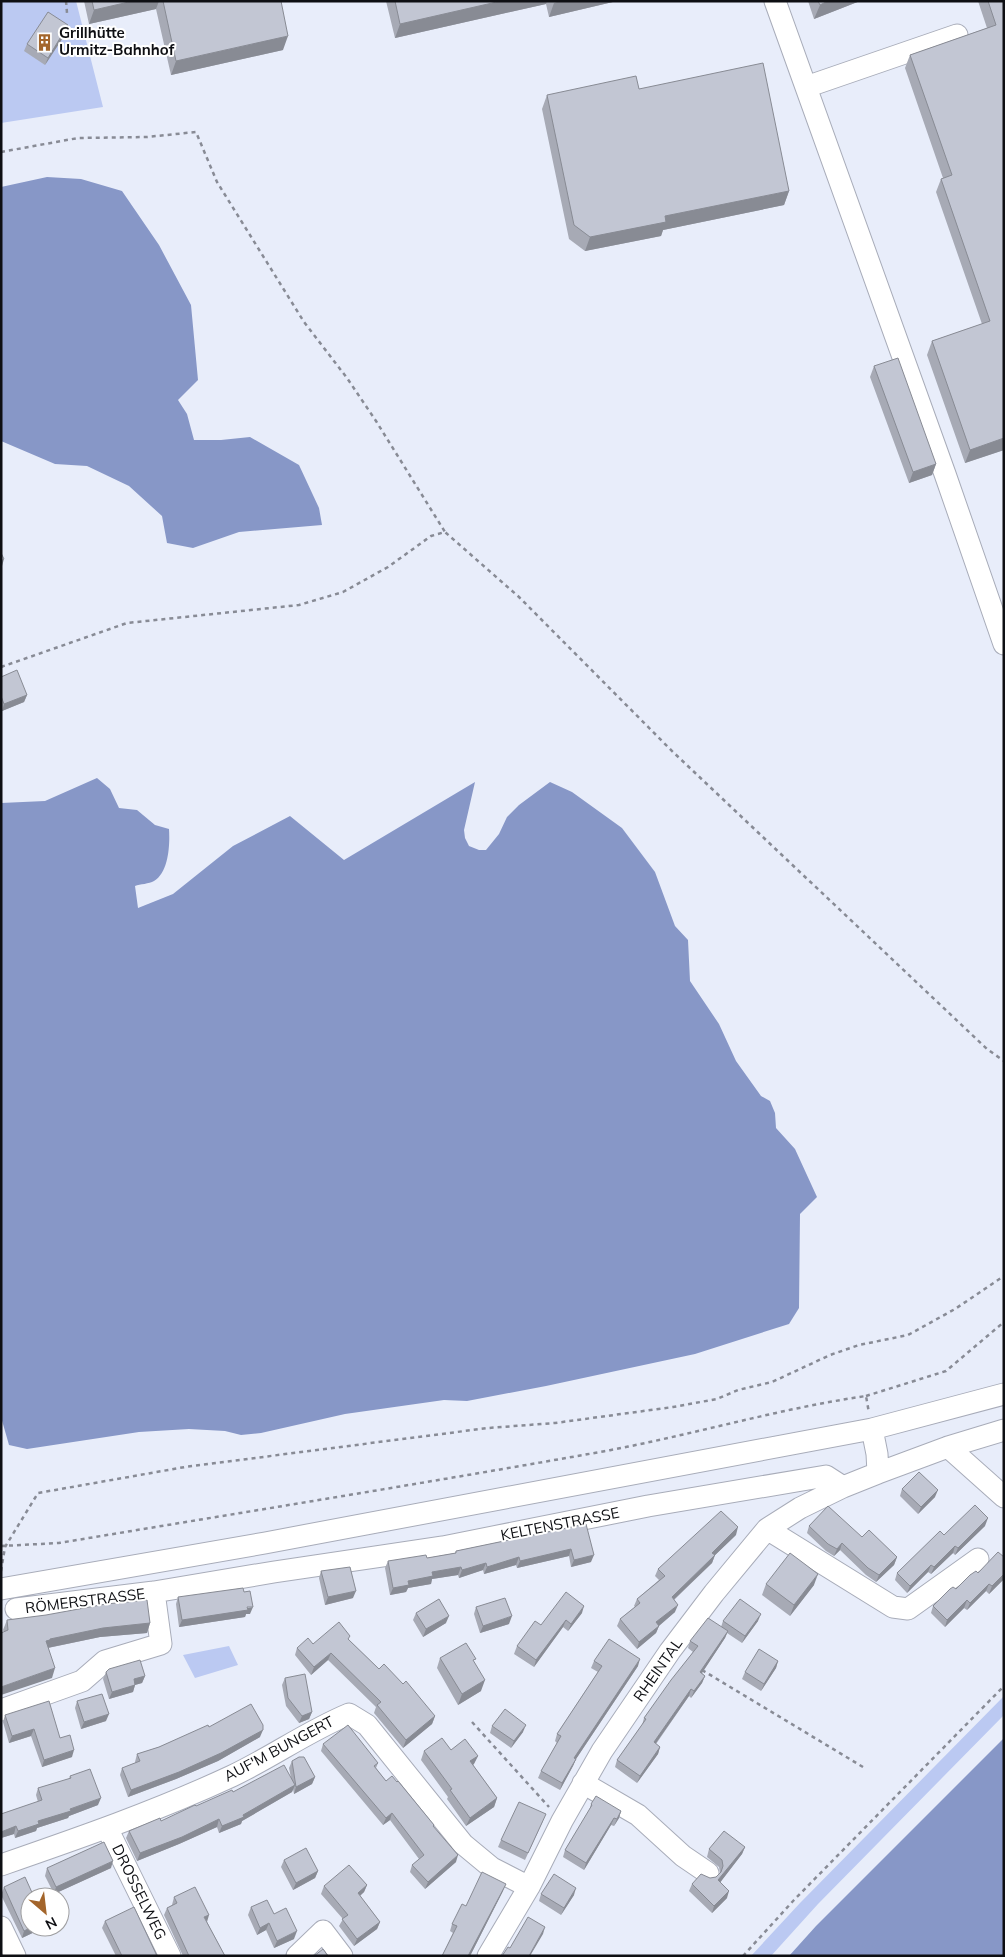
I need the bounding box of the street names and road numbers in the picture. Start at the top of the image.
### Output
street label: KELTENSTRASSE [499,1503,621,1544]
street label: RÖMERSTRASSE [24,1584,146,1617]
street label: RHEINTAL [629,1634,686,1705]
street label: AUF'M BUNGERT [221,1712,337,1786]
street label: DROSSELWEG [108,1841,171,1943]

